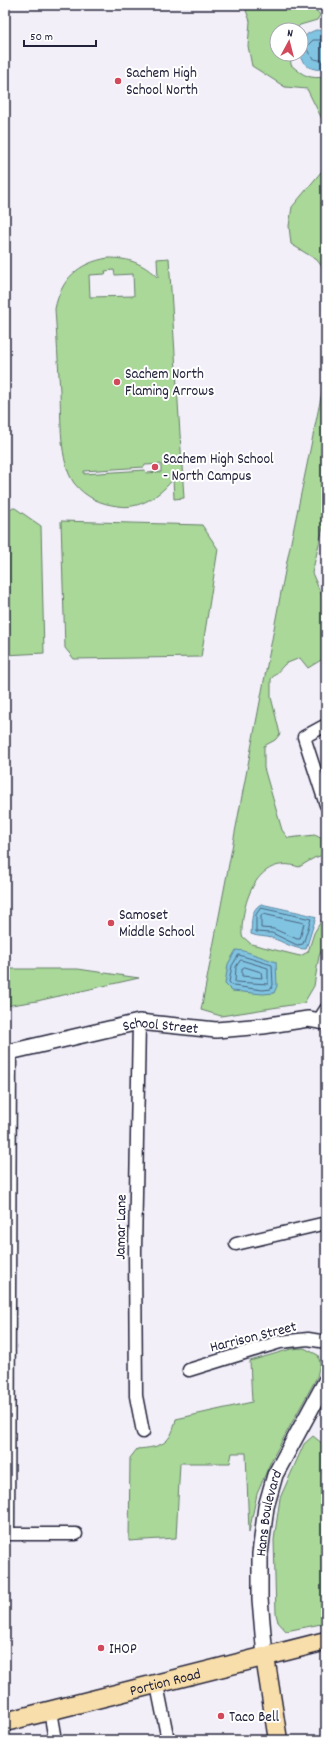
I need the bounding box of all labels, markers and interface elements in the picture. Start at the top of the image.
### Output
scale bar [24,22,96,48]
north arrow [269,22,309,62]
text: N [286,26,294,42]
text: 50 m [30,29,53,46]
place label: Sachem High School North [126,63,198,102]
marker: Sachem High School North [113,76,123,86]
place label: Sachem North Flaming Arrows [125,364,214,403]
marker: Sachem North Flaming Arrows [112,377,122,387]
place label: Sachem High School - North Campus [163,449,274,488]
marker: Sachem High School - North Campus [150,462,160,472]
place label: Samoset Middle School [119,905,195,944]
marker: Samoset Middle School [106,918,116,928]
street label: School Street [121,1013,200,1041]
street label: Jamar Lane [110,1194,134,1260]
street label: Harrison Street [208,1316,299,1359]
street label: Hans Boulevard [251,1466,289,1558]
place label: IHOP [109,1639,137,1661]
marker: IHOP [96,1643,106,1653]
street label: Portion Road [128,1664,203,1703]
place label: Taco Bell [229,1707,279,1729]
marker: Taco Bell [216,1711,226,1721]

